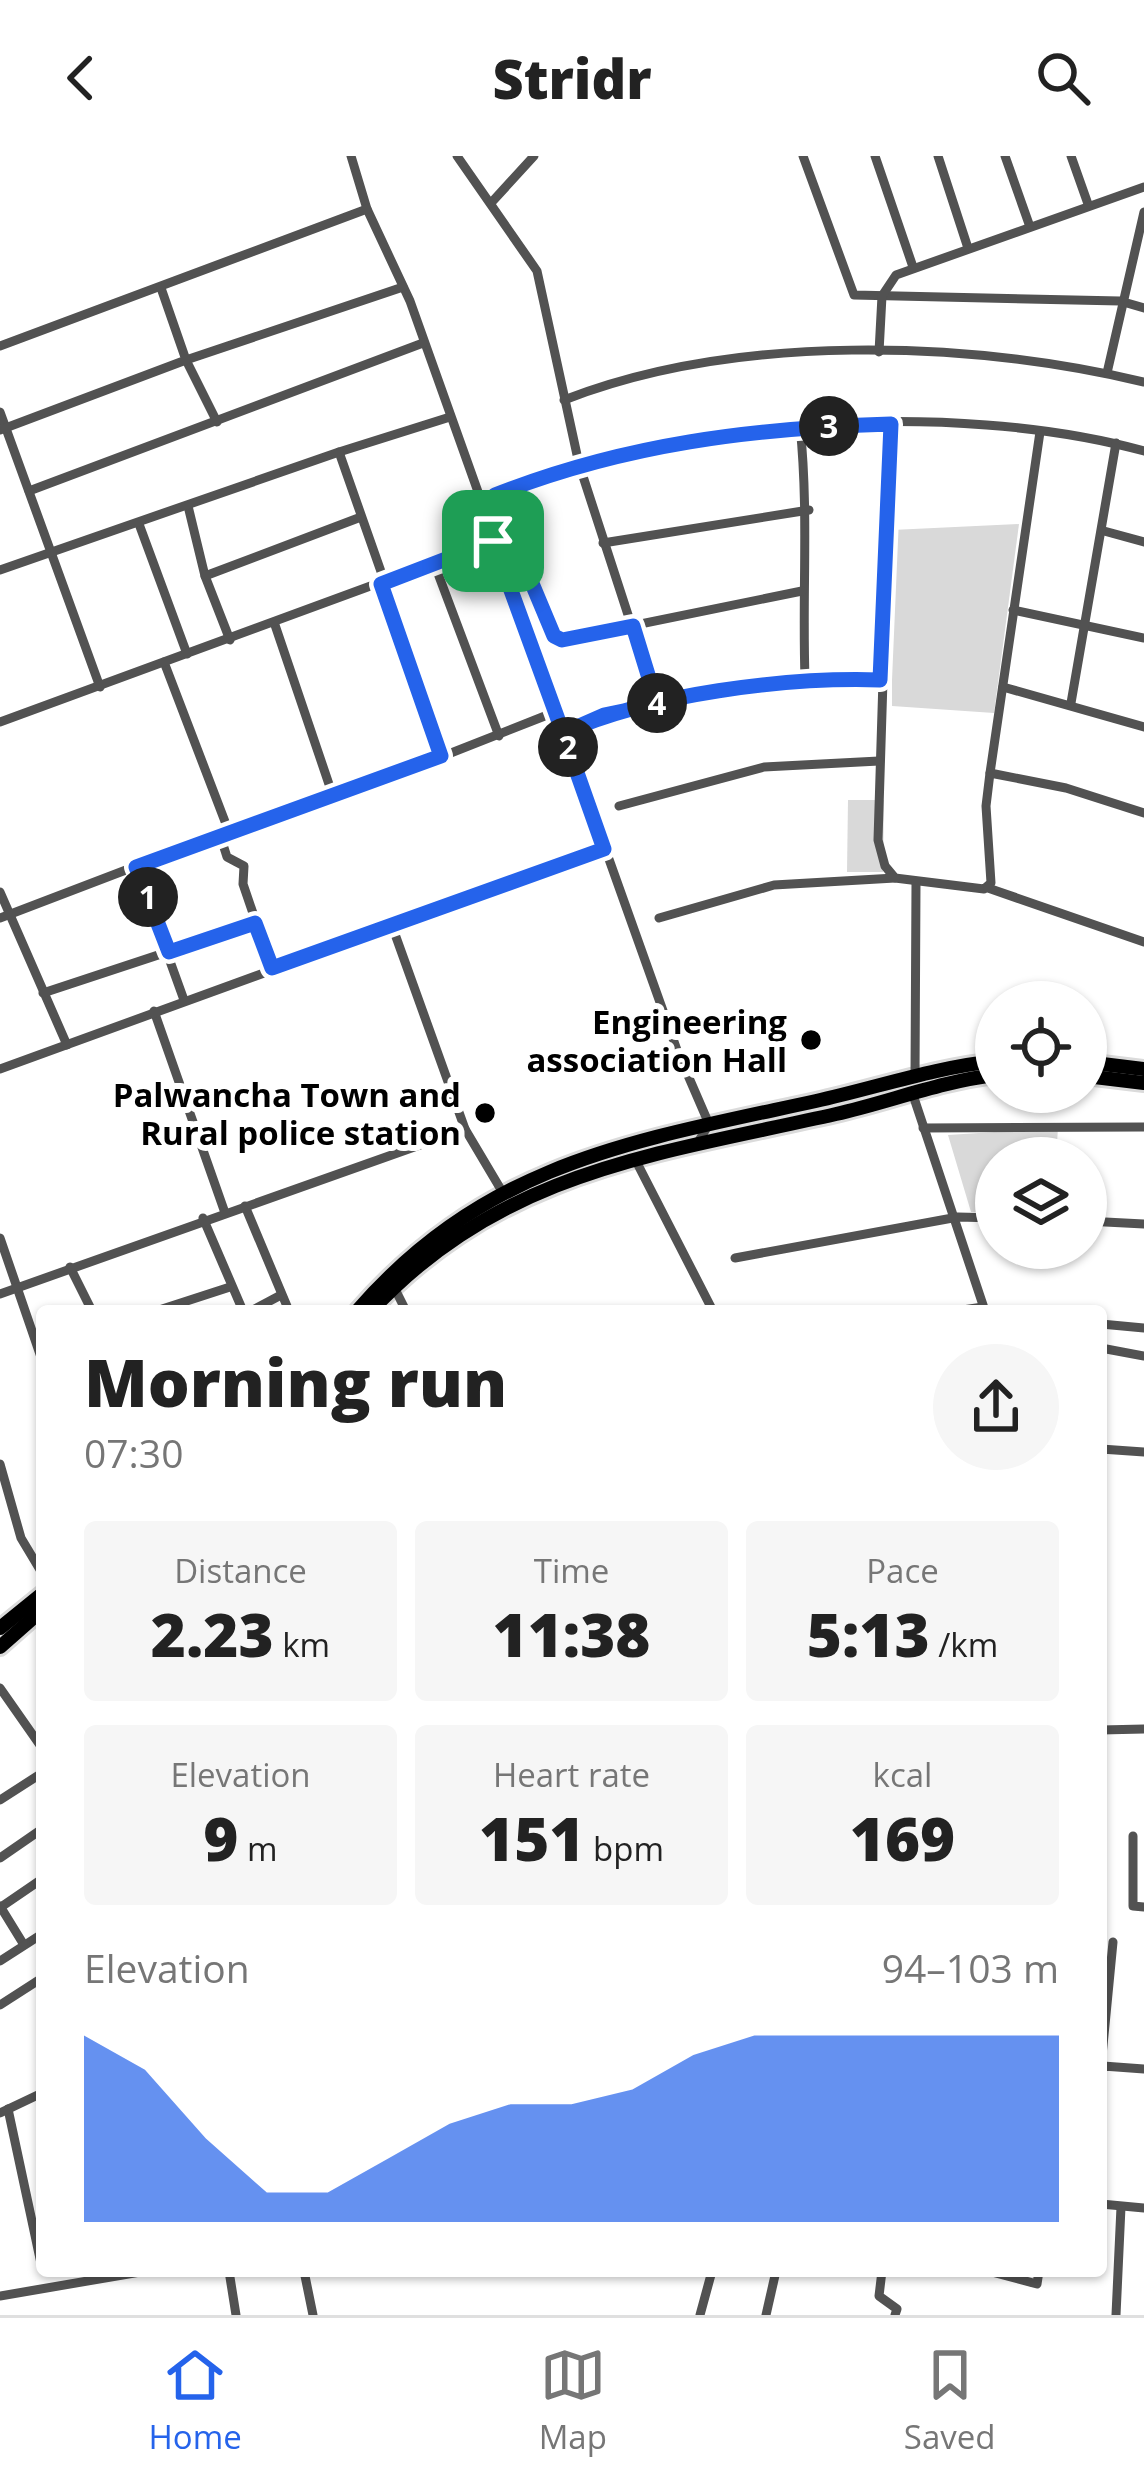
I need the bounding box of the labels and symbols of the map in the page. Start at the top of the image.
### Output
pin: 3 [799,396,859,456]
pin [442,490,544,592]
pin: 4 [627,673,687,733]
pin: 2 [538,717,598,777]
pin: 1 [118,867,178,927]
place label: Engineering association Hall [526,999,787,1082]
marker: Engineering association Hall [798,1027,824,1053]
place label: Palwancha Town and Rural police station [113,1072,461,1155]
marker: Palwancha Town and Rural police station [472,1100,498,1126]

